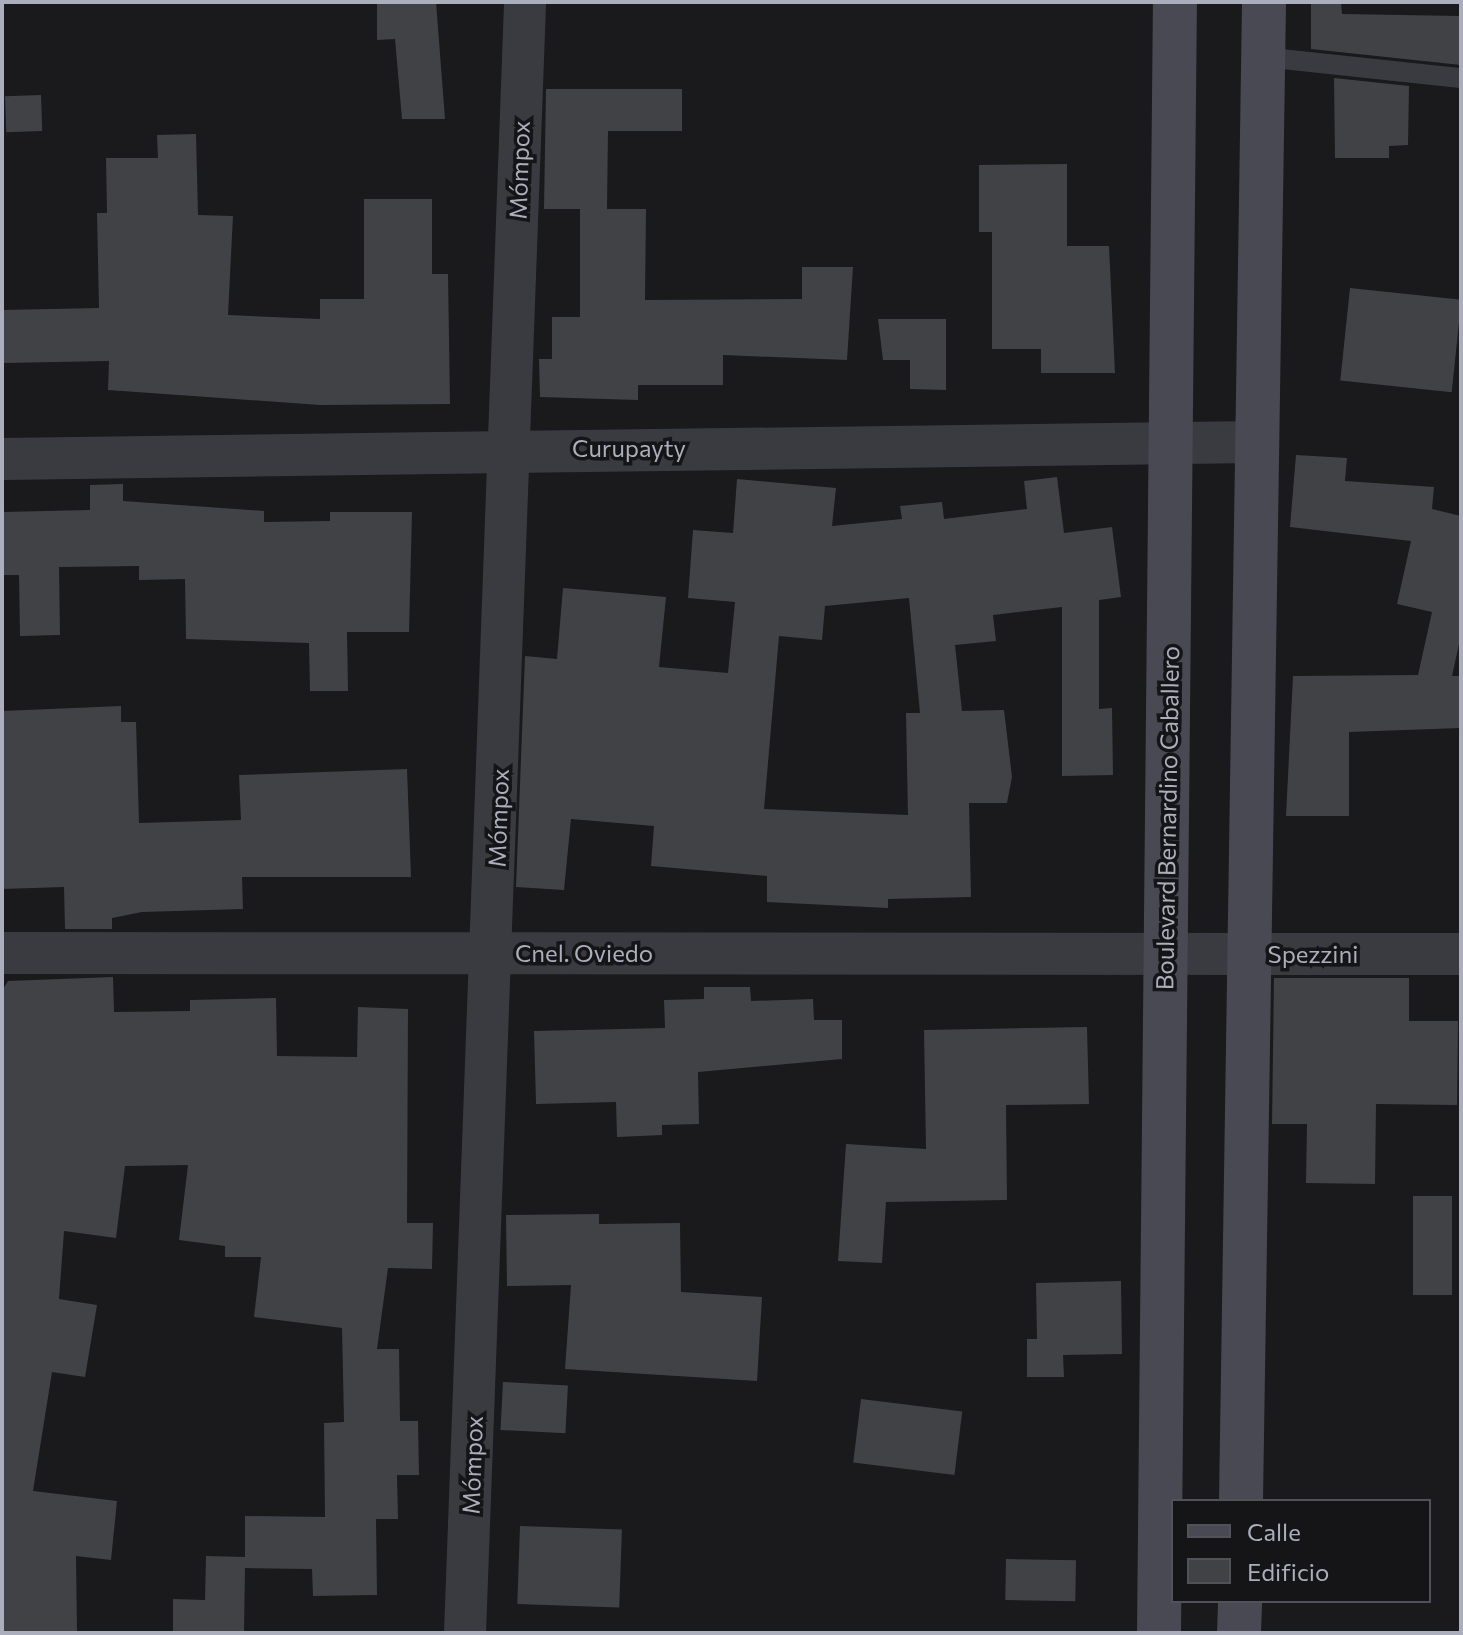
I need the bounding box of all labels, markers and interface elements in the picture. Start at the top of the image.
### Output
street label: Mómpox [503,120,535,220]
street label: Curupayty [572,434,686,462]
street label: Boulevard Bernardino Caballero [1150,646,1184,990]
street label: Mómpox [482,768,514,868]
street label: Cnel. Oviedo [515,939,653,967]
street label: Spezzini [1268,940,1358,968]
street label: Mómpox [456,1415,488,1515]
legend [1171,1499,1431,1603]
text: Calle [1247,1517,1301,1546]
text: Edificio [1247,1557,1329,1586]

